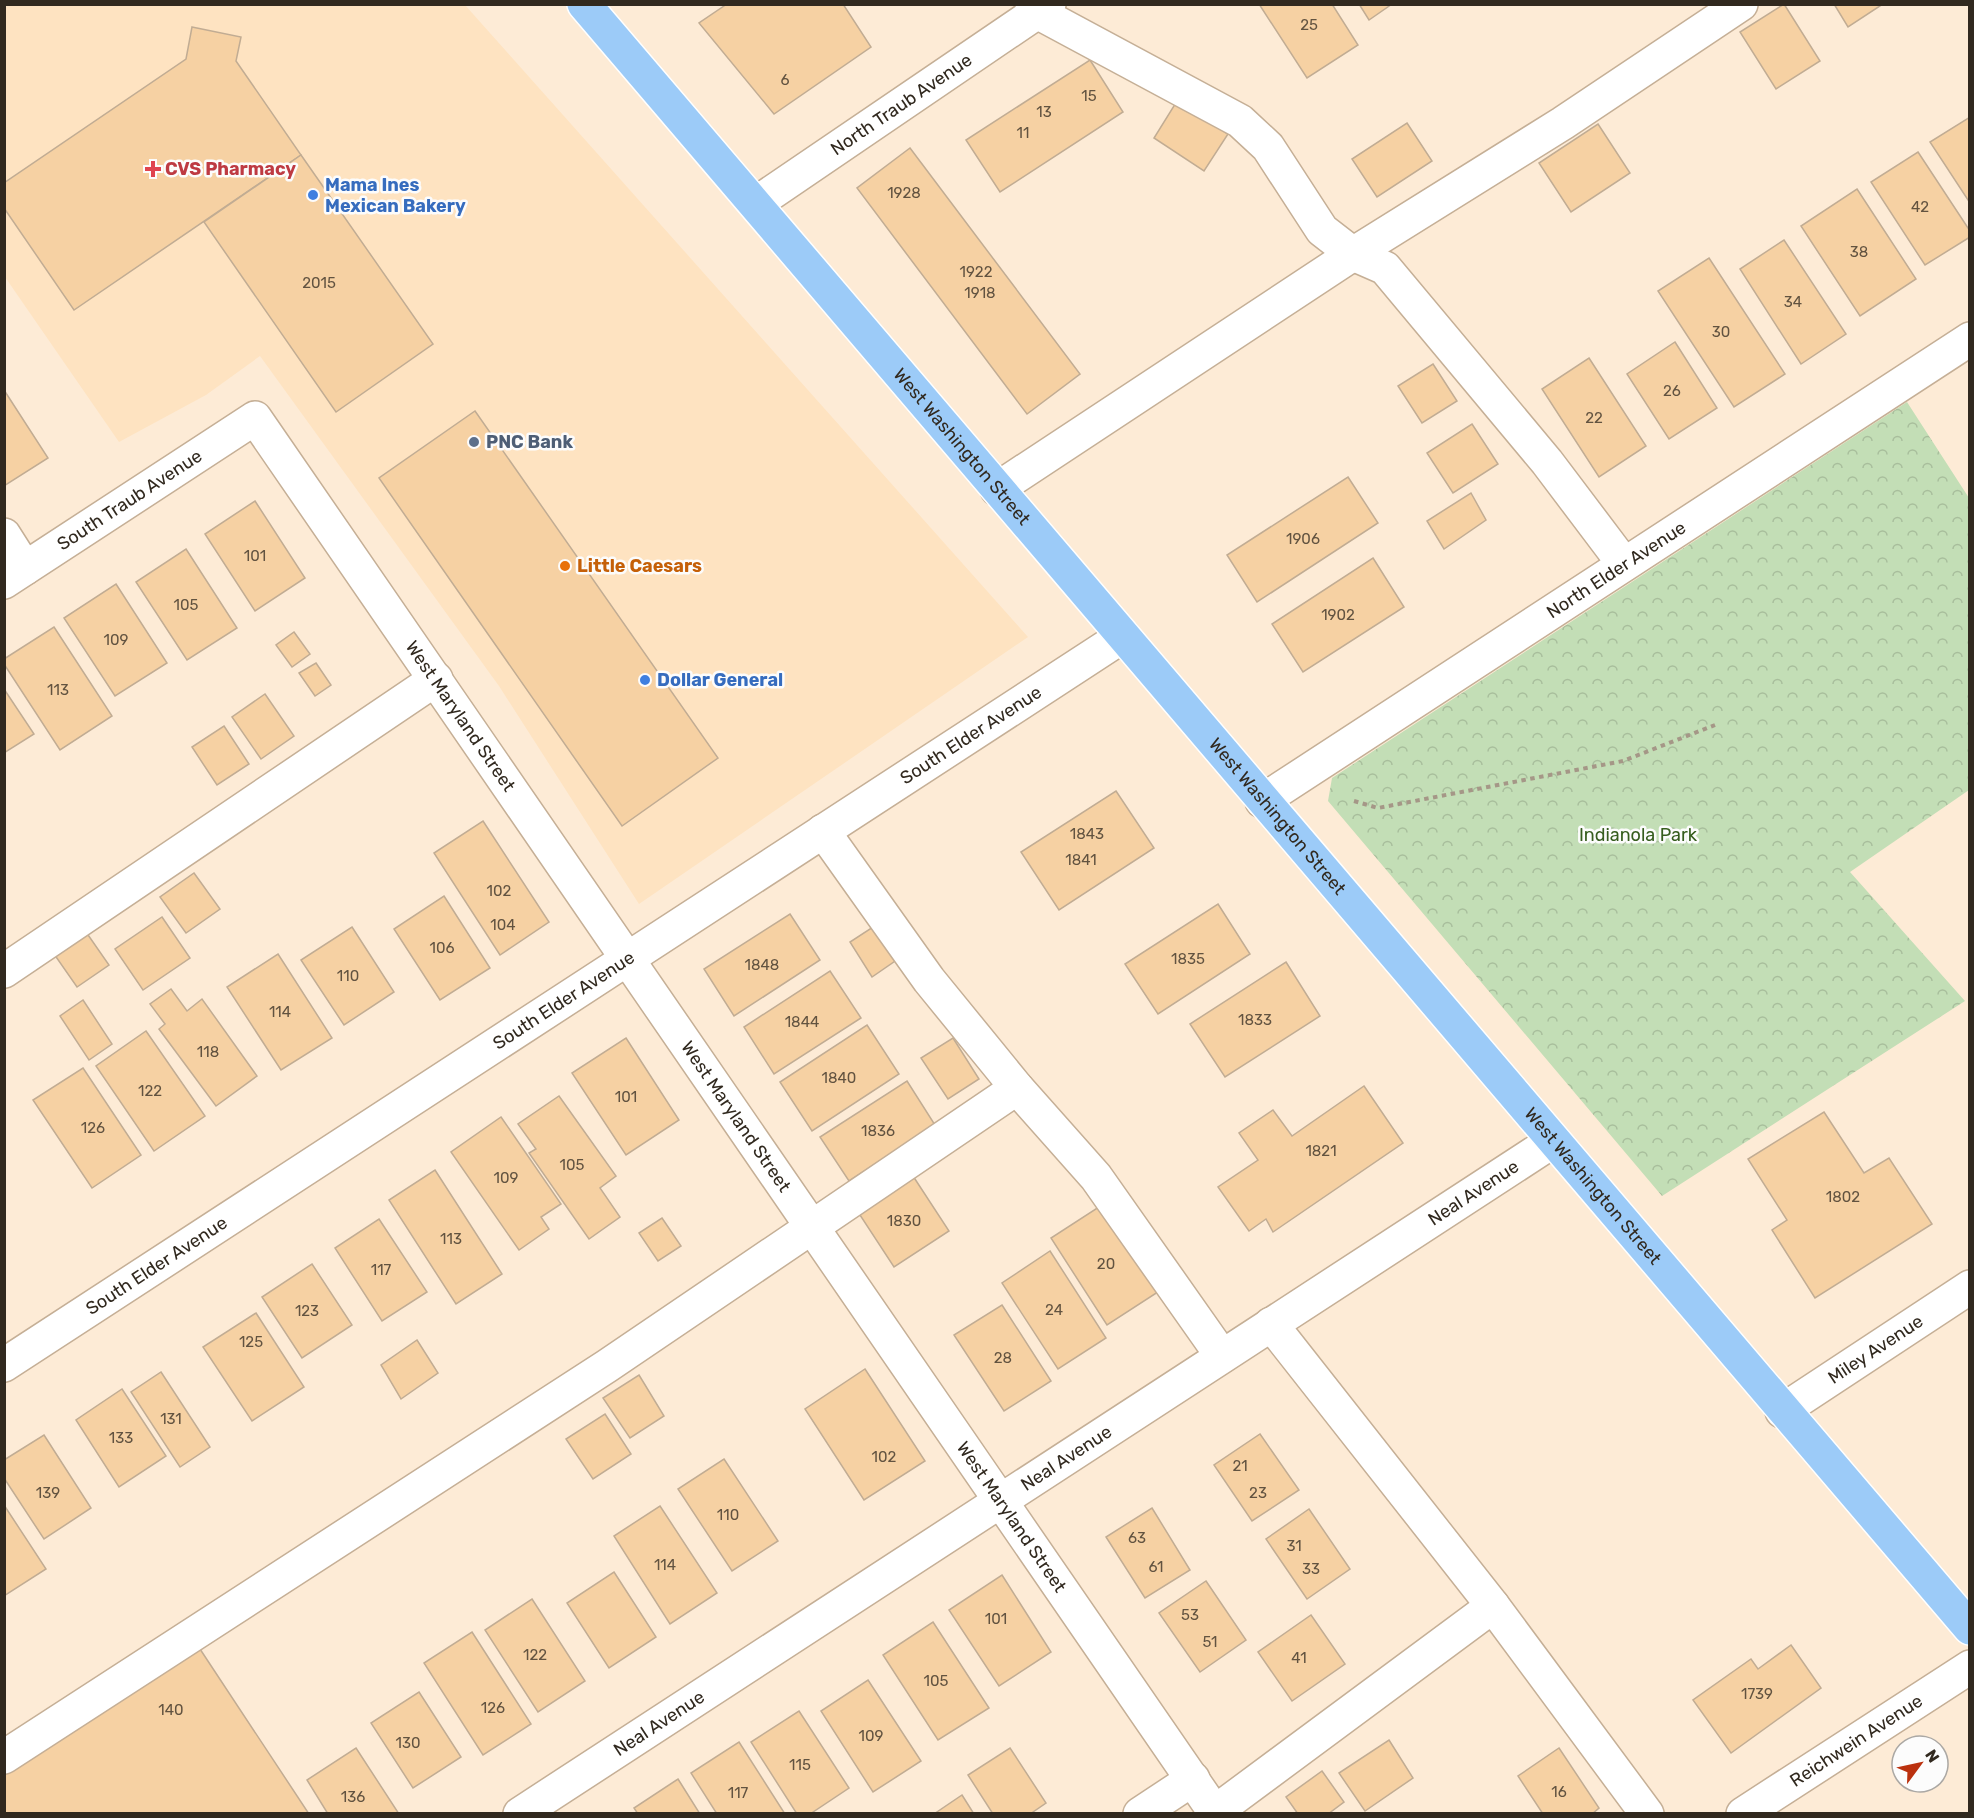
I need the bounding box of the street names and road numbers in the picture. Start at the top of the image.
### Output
street label: North Traub Avenue [827,49,976,160]
street label: West Washington Street [889,364,1035,530]
street label: South Traub Avenue [53,445,206,555]
street label: North Elder Avenue [1543,516,1690,623]
street label: West Maryland Street [401,637,520,796]
street label: South Elder Avenue [896,681,1046,789]
street label: West Washington Street [1204,733,1350,899]
street label: South Elder Avenue [489,946,639,1054]
street label: West Maryland Street [676,1037,796,1196]
street label: West Washington Street [1520,1103,1666,1269]
street label: Neal Avenue [1424,1155,1523,1230]
street label: South Elder Avenue [82,1212,231,1320]
street label: Miley Avenue [1824,1310,1927,1389]
street label: Neal Avenue [1017,1420,1116,1496]
street label: West Maryland Street [952,1437,1071,1597]
street label: Neal Avenue [610,1686,709,1761]
street label: Reichwein Avenue [1786,1690,1927,1792]

